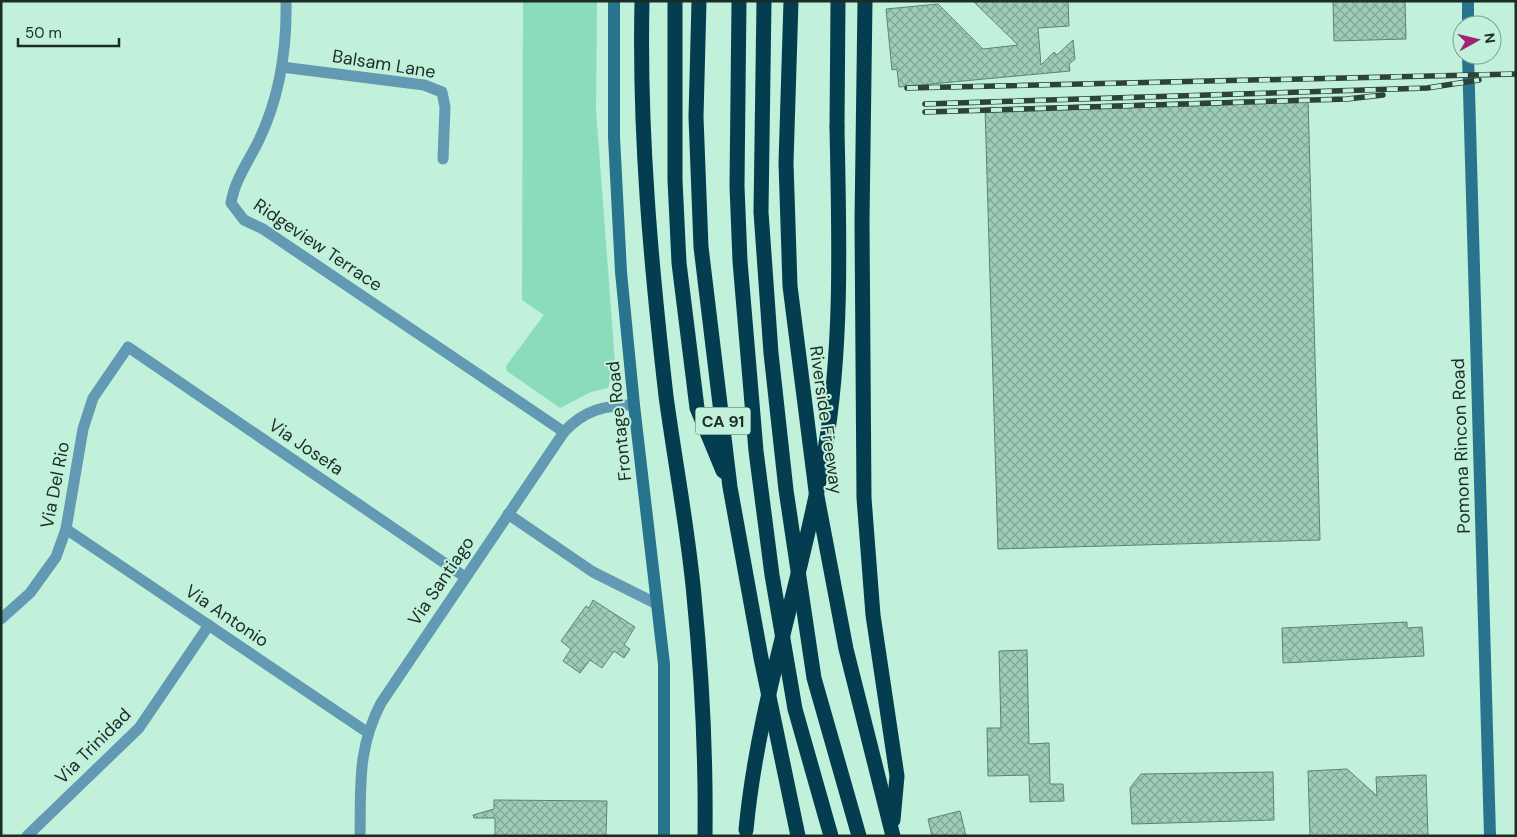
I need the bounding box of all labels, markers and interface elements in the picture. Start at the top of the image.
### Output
scale bar [18,15,119,47]
north arrow [1452,15,1502,65]
text: 50 m [25,23,62,43]
text: N [1480,32,1499,45]
street label: Balsam Lane [331,44,437,84]
street label: Ridgeview Terrace [249,193,387,297]
street label: Riverside Freeway [804,344,848,496]
street label: Pomona Rincon Road [1446,358,1476,534]
street label: Frontage Road [601,360,637,482]
road number: CA 91 [696,408,750,434]
street label: Via Josefa [264,413,348,481]
street label: Via Del Rio [35,439,75,531]
street label: Via Santiago [402,532,480,630]
street label: Via Antonio [180,579,274,653]
street label: Via Trinidad [50,703,136,789]

